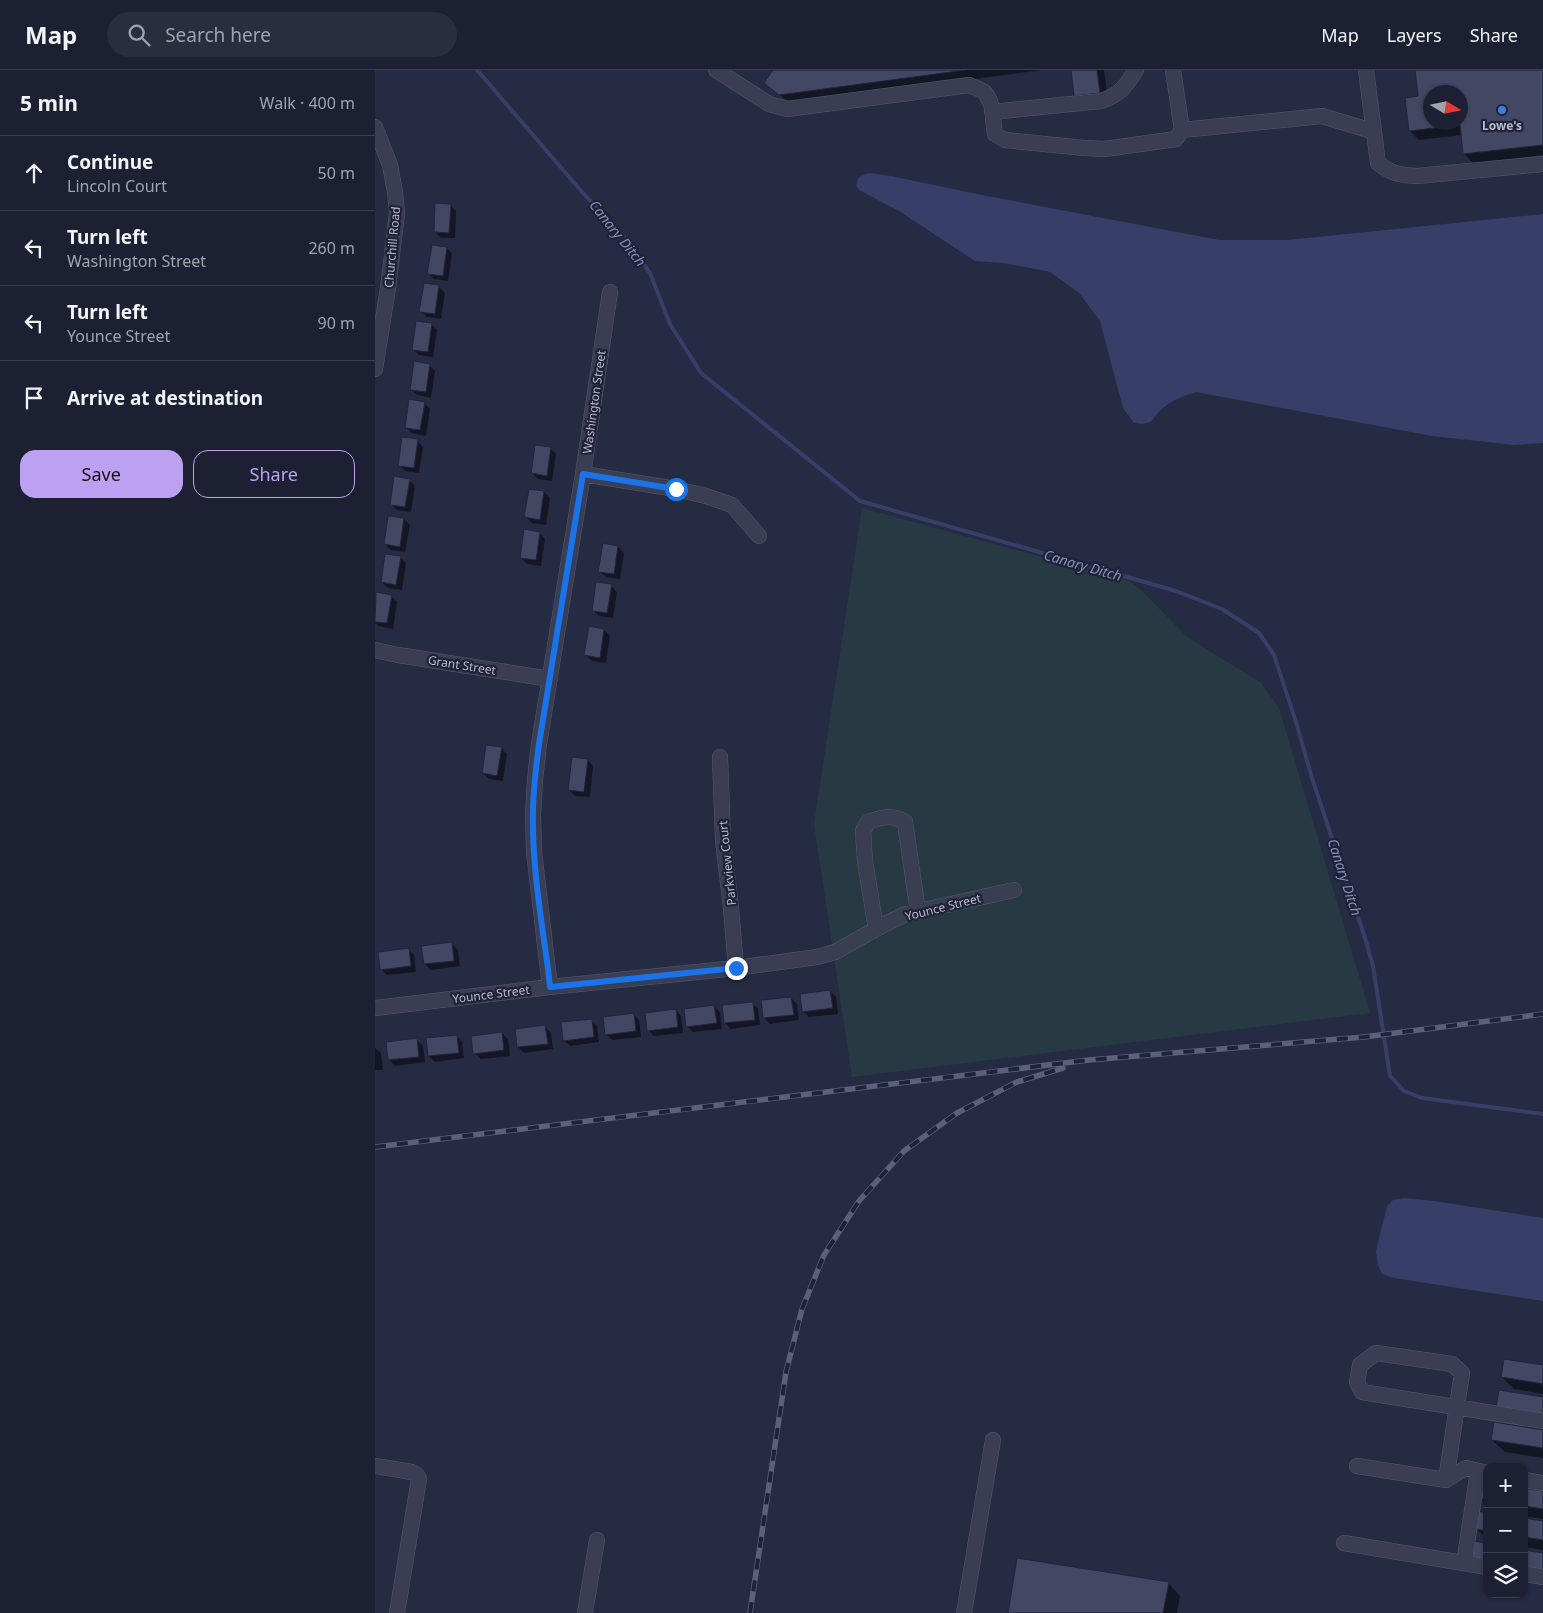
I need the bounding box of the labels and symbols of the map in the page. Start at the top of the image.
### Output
north arrow [1423,85,1468,130]
marker: Lowe's [1496,104,1508,116]
place label: Lowe's [1482,117,1522,134]
water label: Canary Ditch [585,196,651,270]
street label: Churchill Road [380,206,404,288]
street label: Washington Street [578,348,610,455]
route start [665,478,688,501]
water label: Canary Ditch [1042,545,1124,585]
street label: Grant Street [427,651,498,679]
street label: Parkview Court [714,819,740,906]
water label: Canary Ditch [1324,836,1366,918]
street label: Younce Street [903,889,983,925]
route end [725,957,748,980]
street label: Younce Street [452,981,531,1007]

